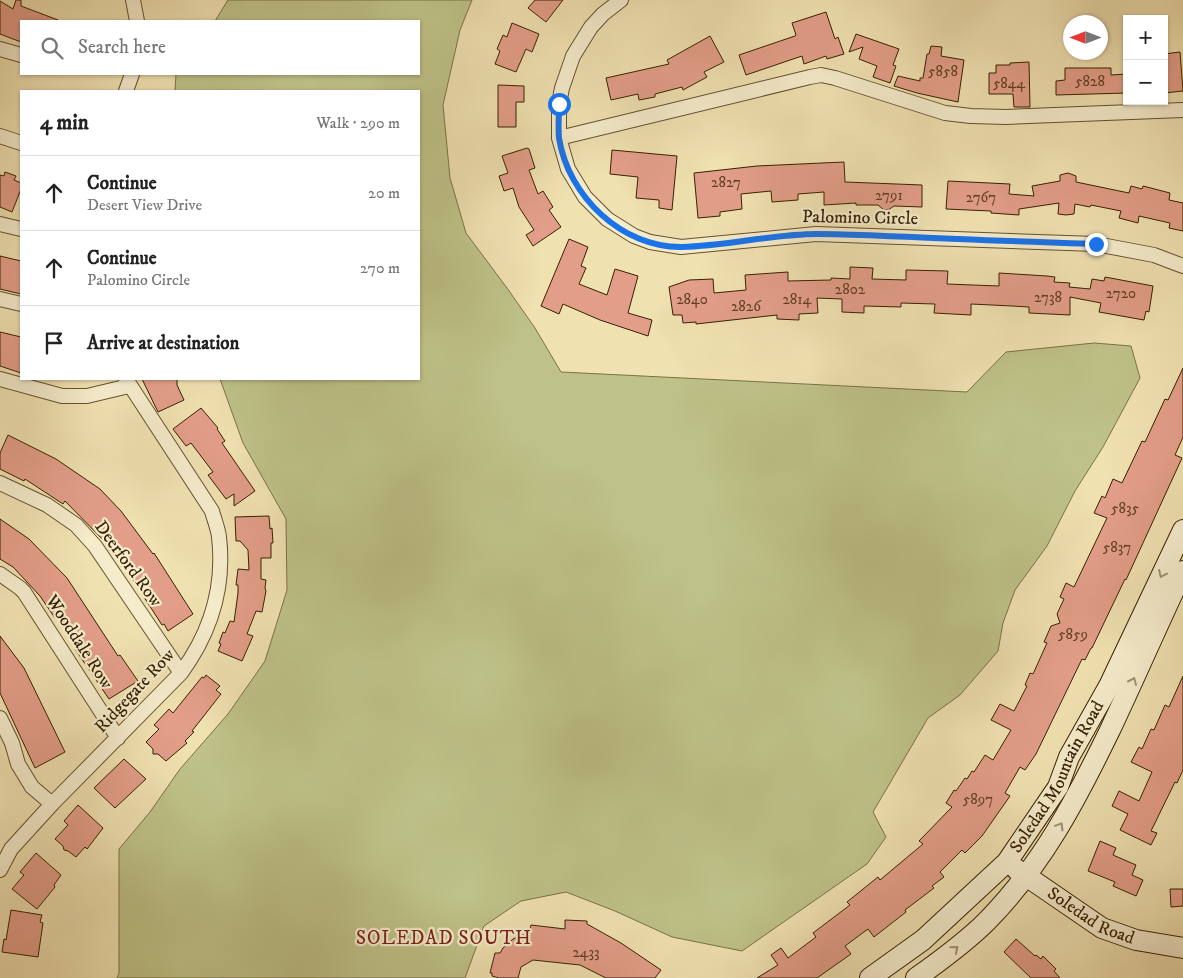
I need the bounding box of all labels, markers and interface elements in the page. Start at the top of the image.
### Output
north arrow [1063,15,1108,60]
map controls [1123,15,1168,105]
button: + [1123,15,1168,60]
search box [20,20,420,75]
icon: search [38,34,66,62]
text: Search here [78,36,166,59]
button: − [1123,60,1168,105]
house number: 5858 [928,62,958,81]
house number: 5828 [1075,72,1105,91]
house number: 5844 [993,74,1025,93]
route start [548,93,571,116]
text: 4 min [40,110,89,136]
text: Walk · 290 m [316,113,400,133]
text: Continue [87,172,157,195]
house number: 2827 [711,173,741,192]
icon: ahead [40,179,68,207]
text: 20 m [368,183,400,203]
house number: 2791 [875,186,903,205]
house number: 2767 [966,188,996,207]
text: Desert View Drive [87,195,202,215]
street label: Palomino Circle [802,206,918,230]
route end [1085,233,1108,256]
text: Continue [87,247,157,270]
icon: ahead [40,254,68,282]
text: 270 m [360,258,400,278]
text: Palomino Circle [87,270,190,290]
house number: 2802 [835,280,866,299]
house number: 2720 [1106,284,1136,303]
house number: 2738 [1034,288,1062,307]
house number: 2840 [676,290,708,309]
house number: 2814 [782,290,812,309]
house number: 2826 [731,297,762,316]
icon: arrive [40,329,68,357]
text: Arrive at destination [87,332,239,355]
house number: 5835 [1111,499,1140,518]
street label: Deerford Row [89,517,167,612]
house number: 5837 [1103,538,1131,557]
one-way arrow [1158,569,1169,578]
street label: Wooddale Row [40,590,118,694]
house number: 5859 [1058,625,1088,644]
street label: Ridgegate Row [90,644,180,738]
one-way arrow [1127,677,1137,686]
street label: Soledad Mountain Road [1005,697,1109,857]
house number: 5897 [963,790,993,809]
one-way arrow [1054,823,1064,832]
street label: Soledad Road [1043,883,1137,950]
district label: SOLEDAD SOUTH [356,927,532,950]
house number: 2433 [572,943,600,962]
one-way arrow [949,945,958,954]

